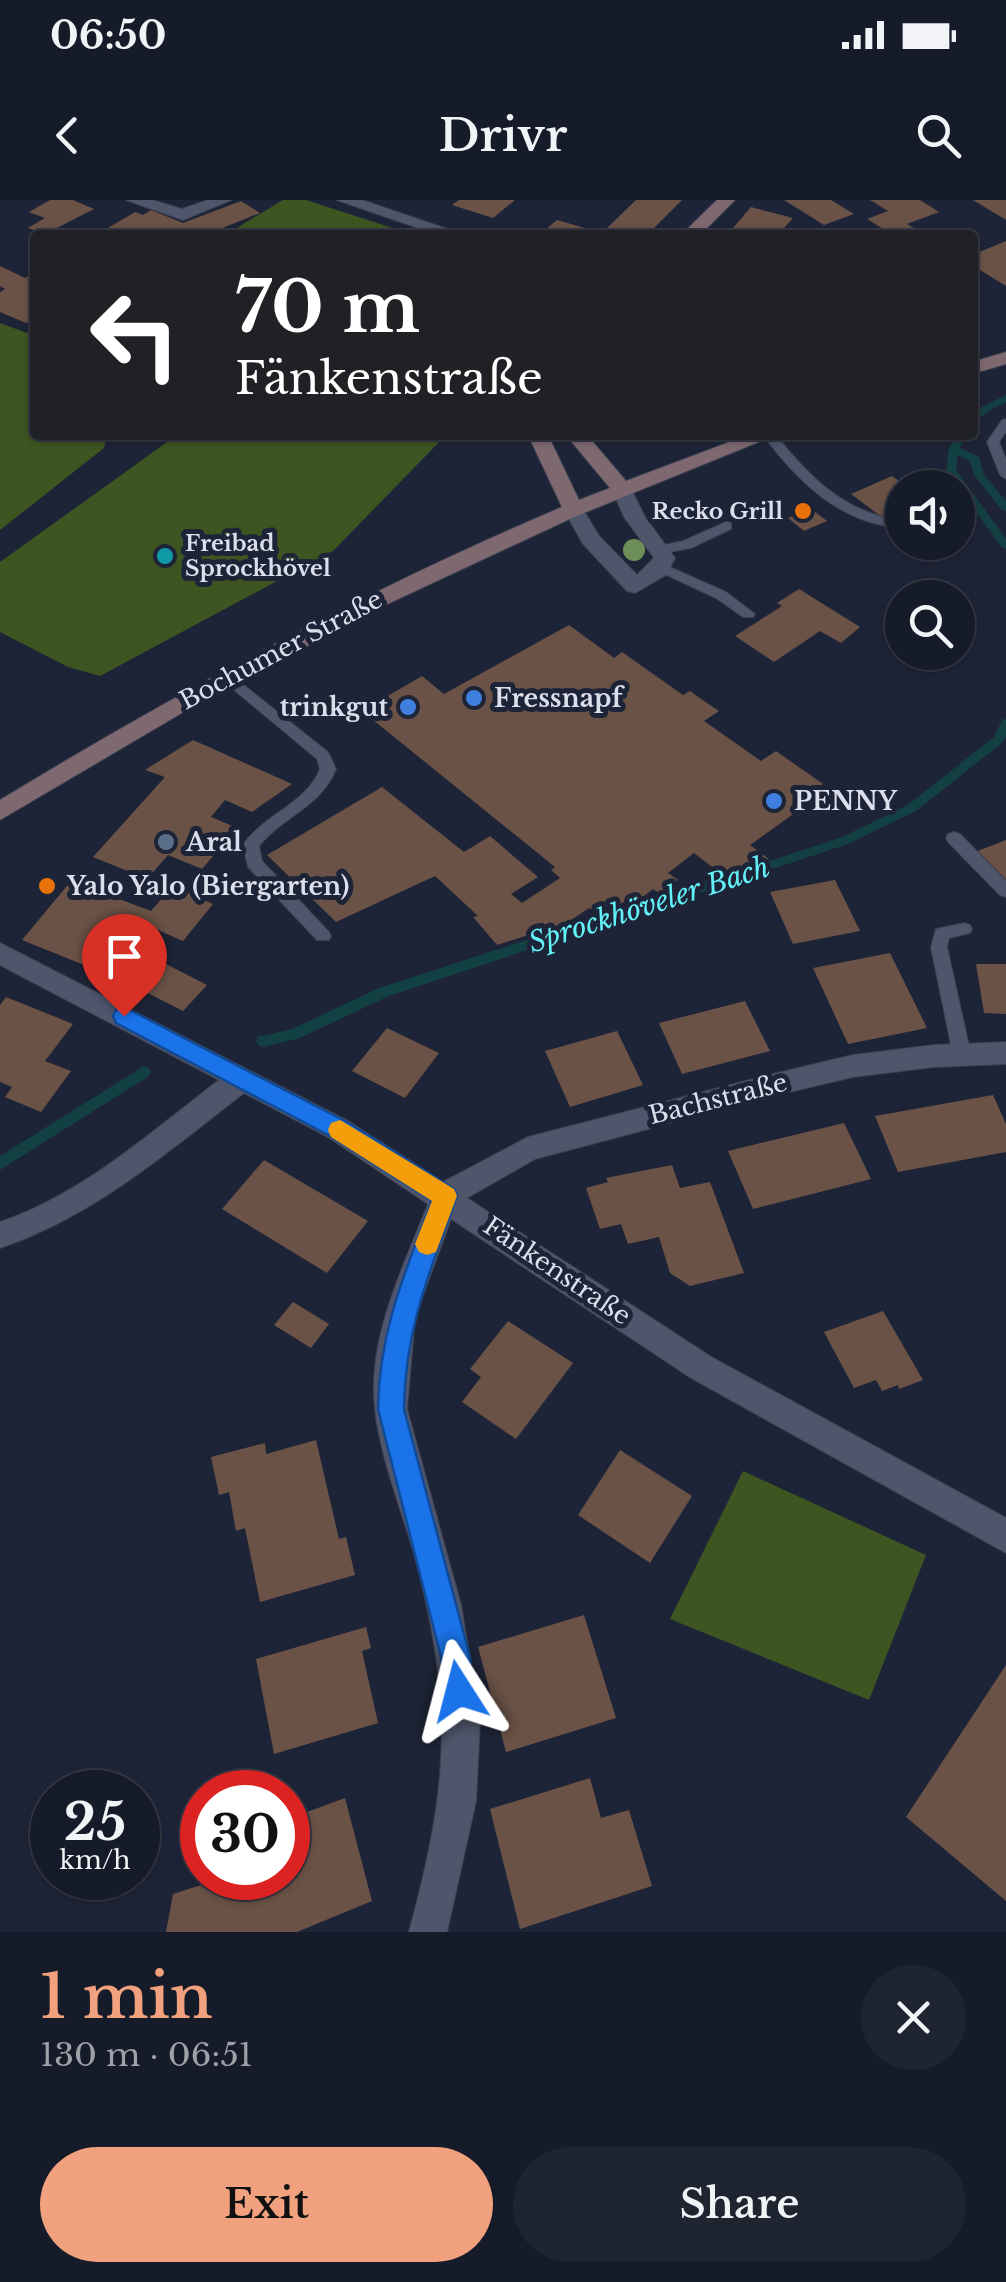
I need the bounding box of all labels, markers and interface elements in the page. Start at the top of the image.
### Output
text: 06:50 [50,12,166,59]
text: Drivr [439,107,567,163]
icon: back [40,108,95,163]
icon: search [911,108,966,163]
text: 70 m [235,264,420,351]
icon: left [70,270,200,400]
text: Fänkenstraße [235,350,543,406]
map controls [885,470,975,670]
button: sound [885,470,975,560]
place label: Recko Grill [652,498,783,525]
marker: Recko Grill [792,500,814,522]
place label: Freibad Sprockhövel [185,530,331,582]
marker: Freibad Sprockhövel [154,545,176,567]
button: search [885,580,975,670]
street label: Bochumer Straße [174,583,388,717]
place label: Fressnapf [494,683,625,714]
marker: Fressnapf [463,687,485,709]
place label: trinkgut [280,692,388,723]
marker: trinkgut [397,696,419,718]
place label: PENNY [794,786,898,817]
marker: PENNY [763,790,785,812]
place label: Aral [185,827,242,858]
marker: Aral [155,831,177,853]
water label: Sprockhöveler Bach [524,849,774,961]
place label: Yalo Yalo (Biergarten) [66,871,349,902]
marker: Yalo Yalo (Biergarten) [36,875,58,897]
pin [82,914,167,1017]
icon: arrive [97,929,152,984]
street label: Bachstraße [646,1067,790,1131]
street label: Fänkenstraße [477,1210,637,1332]
position arrow [407,1639,511,1743]
speed limit sign: 30 [180,1770,310,1900]
text: 25 [64,1791,126,1854]
text: km/h [60,1845,130,1876]
text: 1 min [40,1960,213,2034]
button: close [861,1965,966,2070]
text: 130 m · 06:51 [40,2035,253,2075]
button: Exit [40,2147,493,2262]
button: Share [513,2147,966,2262]

